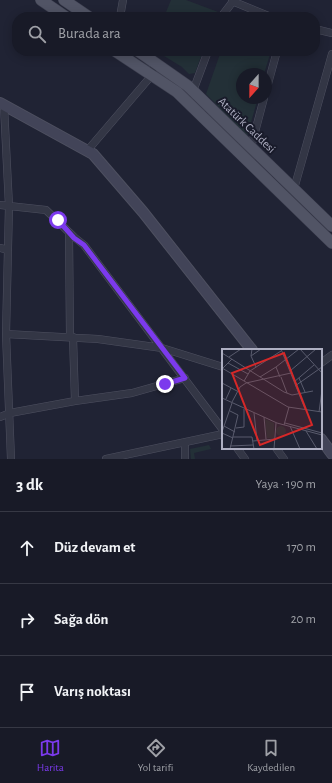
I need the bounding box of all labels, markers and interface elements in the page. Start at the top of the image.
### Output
search box [12,12,320,56]
icon: search [26,23,48,45]
text: Burada ara [58,26,121,41]
north arrow [236,68,272,104]
street label: Atatürk Caddesi [216,95,278,155]
route start [49,211,67,229]
inset map [222,349,322,449]
route end [156,375,174,393]
text: 3 dk [16,476,43,493]
text: Yaya · 190 m [256,478,316,491]
icon: ahead [16,537,38,559]
text: Düz devam et [54,540,135,555]
text: 170 m [287,541,316,554]
icon: right [16,609,38,631]
text: Sağa dön [54,612,108,627]
text: 20 m [291,613,316,626]
icon: arrive [16,681,38,703]
text: Varış noktası [54,684,131,699]
tab: Harita [37,737,64,774]
tab: Yol tarifi [138,737,173,774]
tab: Kaydedilen [247,737,295,774]

